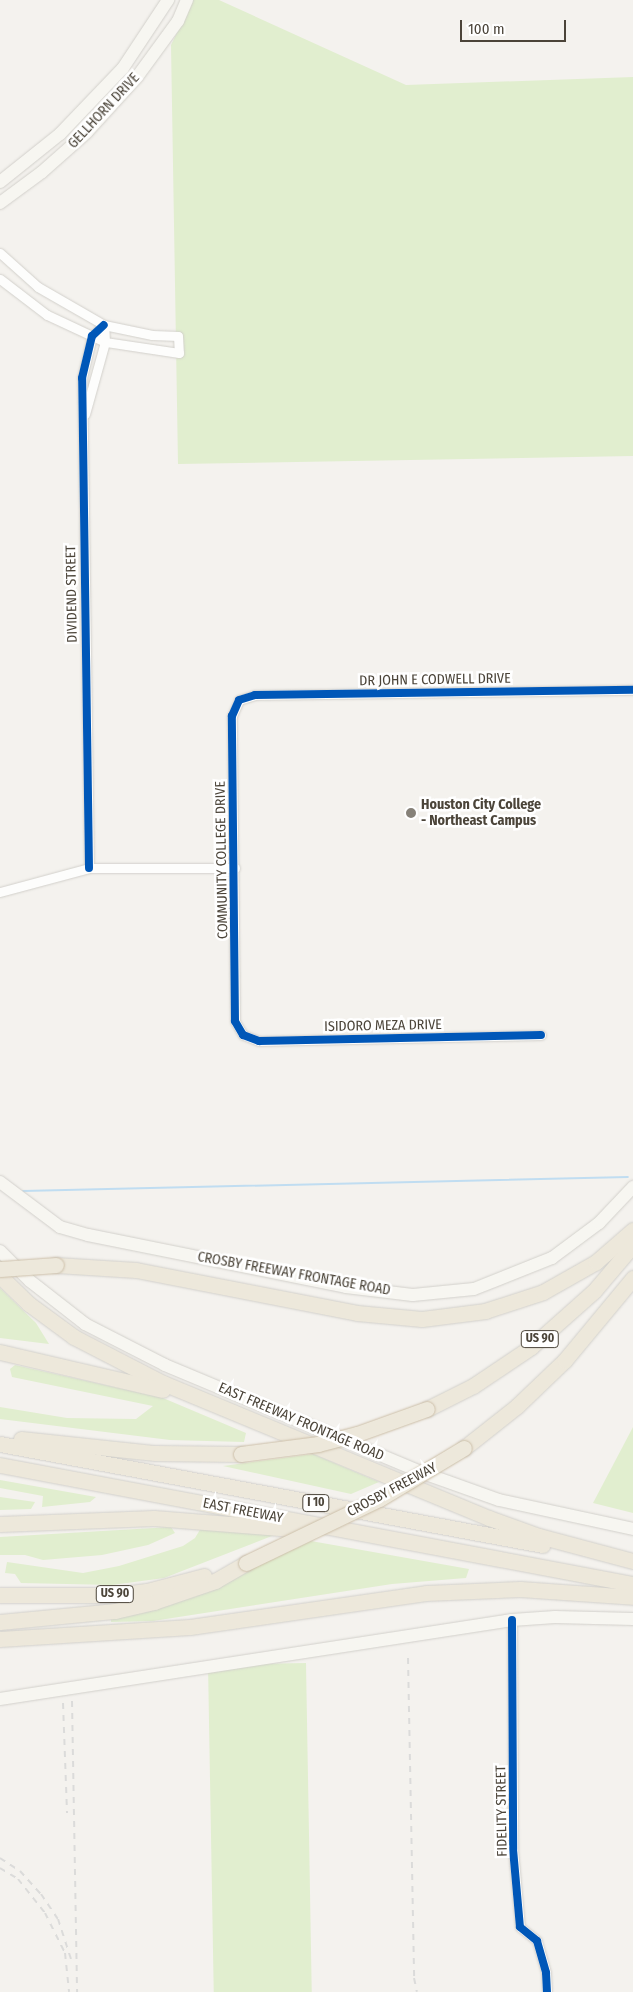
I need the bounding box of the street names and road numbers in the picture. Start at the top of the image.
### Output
street label: GELLHORN DRIVE [65,70,143,152]
street label: DIVIDEND STREET [63,545,81,643]
street label: DR JOHN E CODWELL DRIVE [359,670,511,690]
street label: COMMUNITY COLLEGE DRIVE [212,781,232,939]
street label: ISIDORO MEZA DRIVE [324,1017,442,1035]
street label: CROSBY FREEWAY FRONTAGE ROAD [196,1249,392,1299]
road number: US 90 [520,1330,560,1348]
street label: EAST FREEWAY FRONTAGE ROAD [216,1379,386,1465]
street label: CROSBY FREEWAY [344,1459,440,1521]
road number: I 10 [302,1494,330,1512]
street label: EAST FREEWAY [201,1495,285,1527]
road number: US 90 [95,1585,135,1604]
street label: FIDELITY STREET [493,1765,511,1857]

